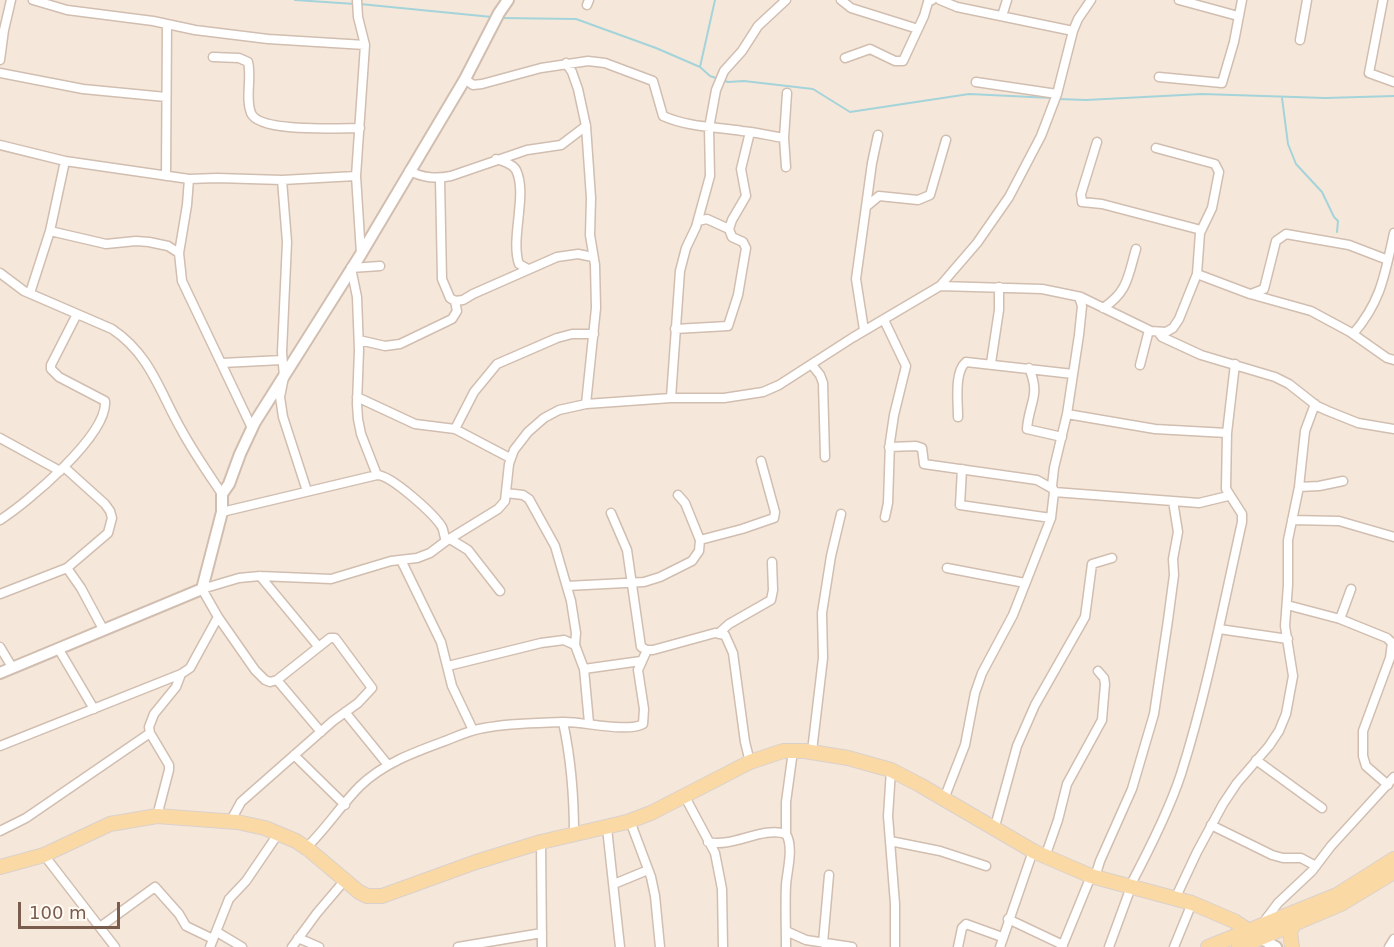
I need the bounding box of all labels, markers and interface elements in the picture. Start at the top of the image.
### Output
scale bar [21,890,123,928]
text: 100 m [29,902,87,923]

